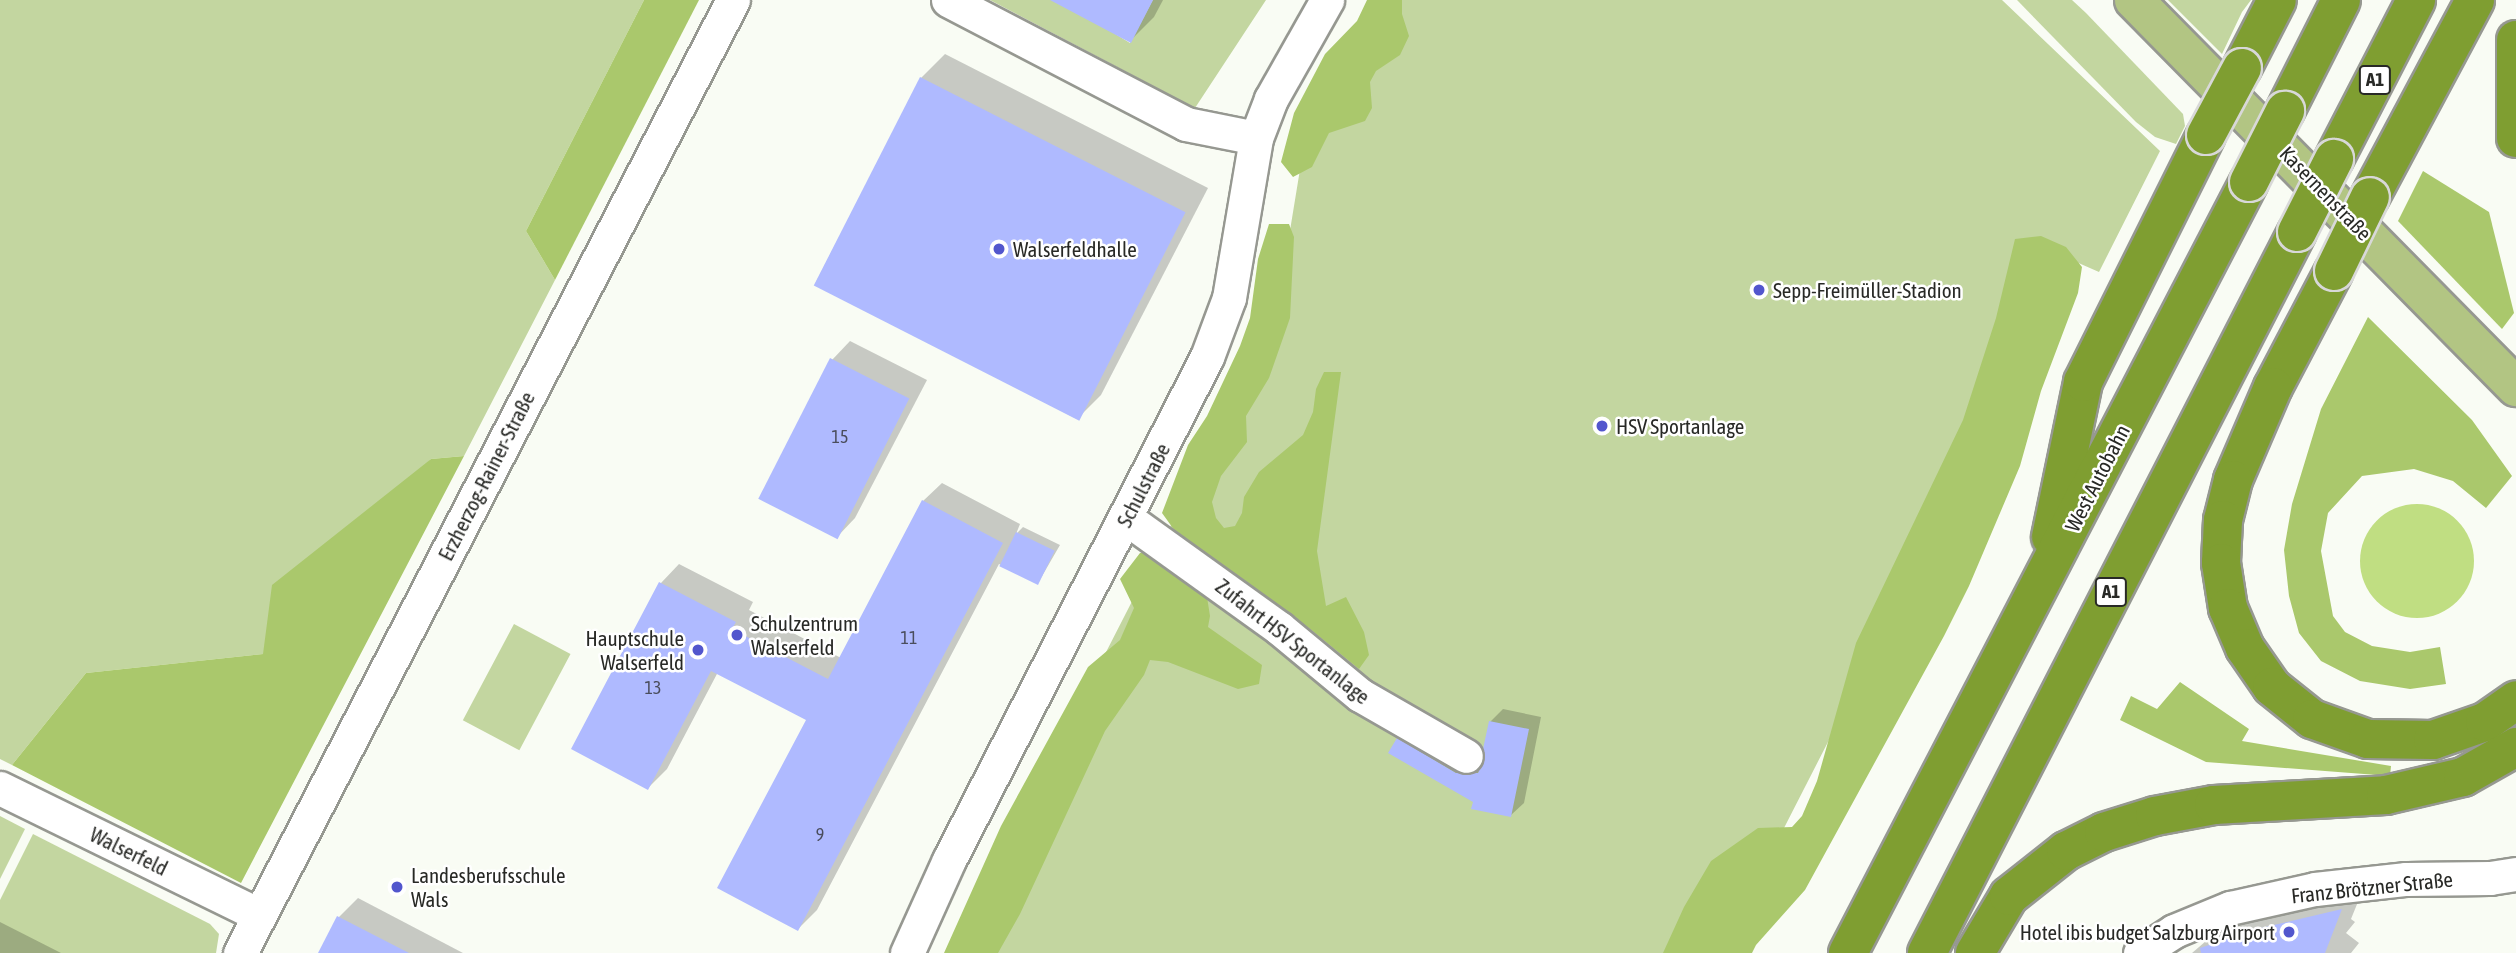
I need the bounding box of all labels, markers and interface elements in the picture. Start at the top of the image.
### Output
road number: A1 [2358,64,2392,96]
street label: Kasernenstraße [2275,141,2377,245]
place label: Walserfeldhalle [1013,236,1137,262]
marker: Walserfeldhalle [991,241,1007,257]
place label: Sepp-Freimüller-Stadion [1773,277,1962,303]
marker: Sepp-Freimüller-Stadion [1751,282,1767,298]
street label: Erzherzog-Rainer-Straße [433,387,539,565]
place label: HSV Sportanlage [1616,413,1744,439]
marker: HSV Sportanlage [1594,418,1610,434]
street label: West Autobahn [2059,420,2135,536]
house number: 15 [832,426,848,448]
street label: Schulstraße [1111,439,1175,531]
street label: Zufahrt HSV Sportanlage [1211,573,1375,709]
road number: A1 [2094,576,2128,608]
place label: Schulzentrum Walserfeld [751,610,858,660]
place label: Hauptschule Walserfeld [585,625,684,675]
marker: Schulzentrum Walserfeld [729,627,745,643]
house number: 11 [901,627,917,649]
marker: Hauptschule Walserfeld [690,642,706,658]
house number: 13 [645,677,661,699]
street label: Walserfeld [86,821,172,881]
house number: 9 [816,824,824,846]
place label: Landesberufsschule Wals [411,862,565,912]
street label: Franz Brötzner Straße [2290,866,2454,908]
marker: Landesberufsschule Wals [389,879,405,895]
place label: Hotel ibis budget Salzburg Airport [2020,919,2275,945]
marker: Hotel ibis budget Salzburg Airport [2281,924,2297,940]

